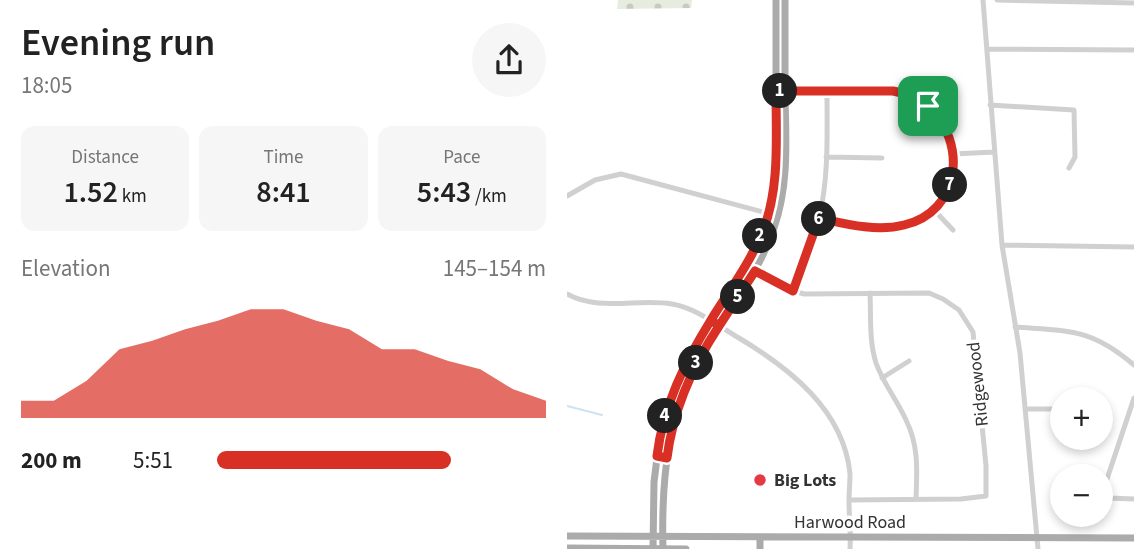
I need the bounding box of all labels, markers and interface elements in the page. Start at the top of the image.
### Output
text: Evening run [21,16,215,70]
button: share [472,23,546,97]
text: 18:05 [21,69,72,102]
pin: 1 [763,74,797,108]
pin [898,76,958,136]
text: 1 [774,77,785,104]
icon: arrive [909,87,947,125]
text: Distance [71,144,139,171]
text: Time [263,144,304,171]
text: Pace [443,144,480,171]
pin: 7 [933,168,967,202]
text: 1.52 [63,171,118,214]
text: 8:41 [256,171,311,214]
text: 5:43 [417,171,471,214]
text: 7 [944,171,955,198]
text: km [118,183,147,210]
text: /km [471,183,507,210]
pin: 6 [801,202,837,236]
text: 6 [813,205,824,232]
pin: 2 [743,218,777,254]
text: 2 [754,222,765,249]
text: Elevation [21,252,111,285]
text: 145–154 m [443,252,546,285]
pin: 5 [721,280,755,314]
text: 5 [732,283,743,310]
street label: Ridgewood [961,340,995,428]
pin: 3 [678,346,713,380]
text: 3 [690,349,701,376]
map controls [1050,387,1113,527]
button: + [1050,387,1113,450]
pin: 4 [647,398,683,434]
text: 4 [659,402,670,429]
text: 200 m [21,444,82,477]
text: 5:51 [133,444,173,477]
button: − [1050,464,1113,527]
place label: Big Lots [774,468,836,493]
marker: Big Lots [752,472,768,488]
street label: Harwood Road [794,510,906,535]

